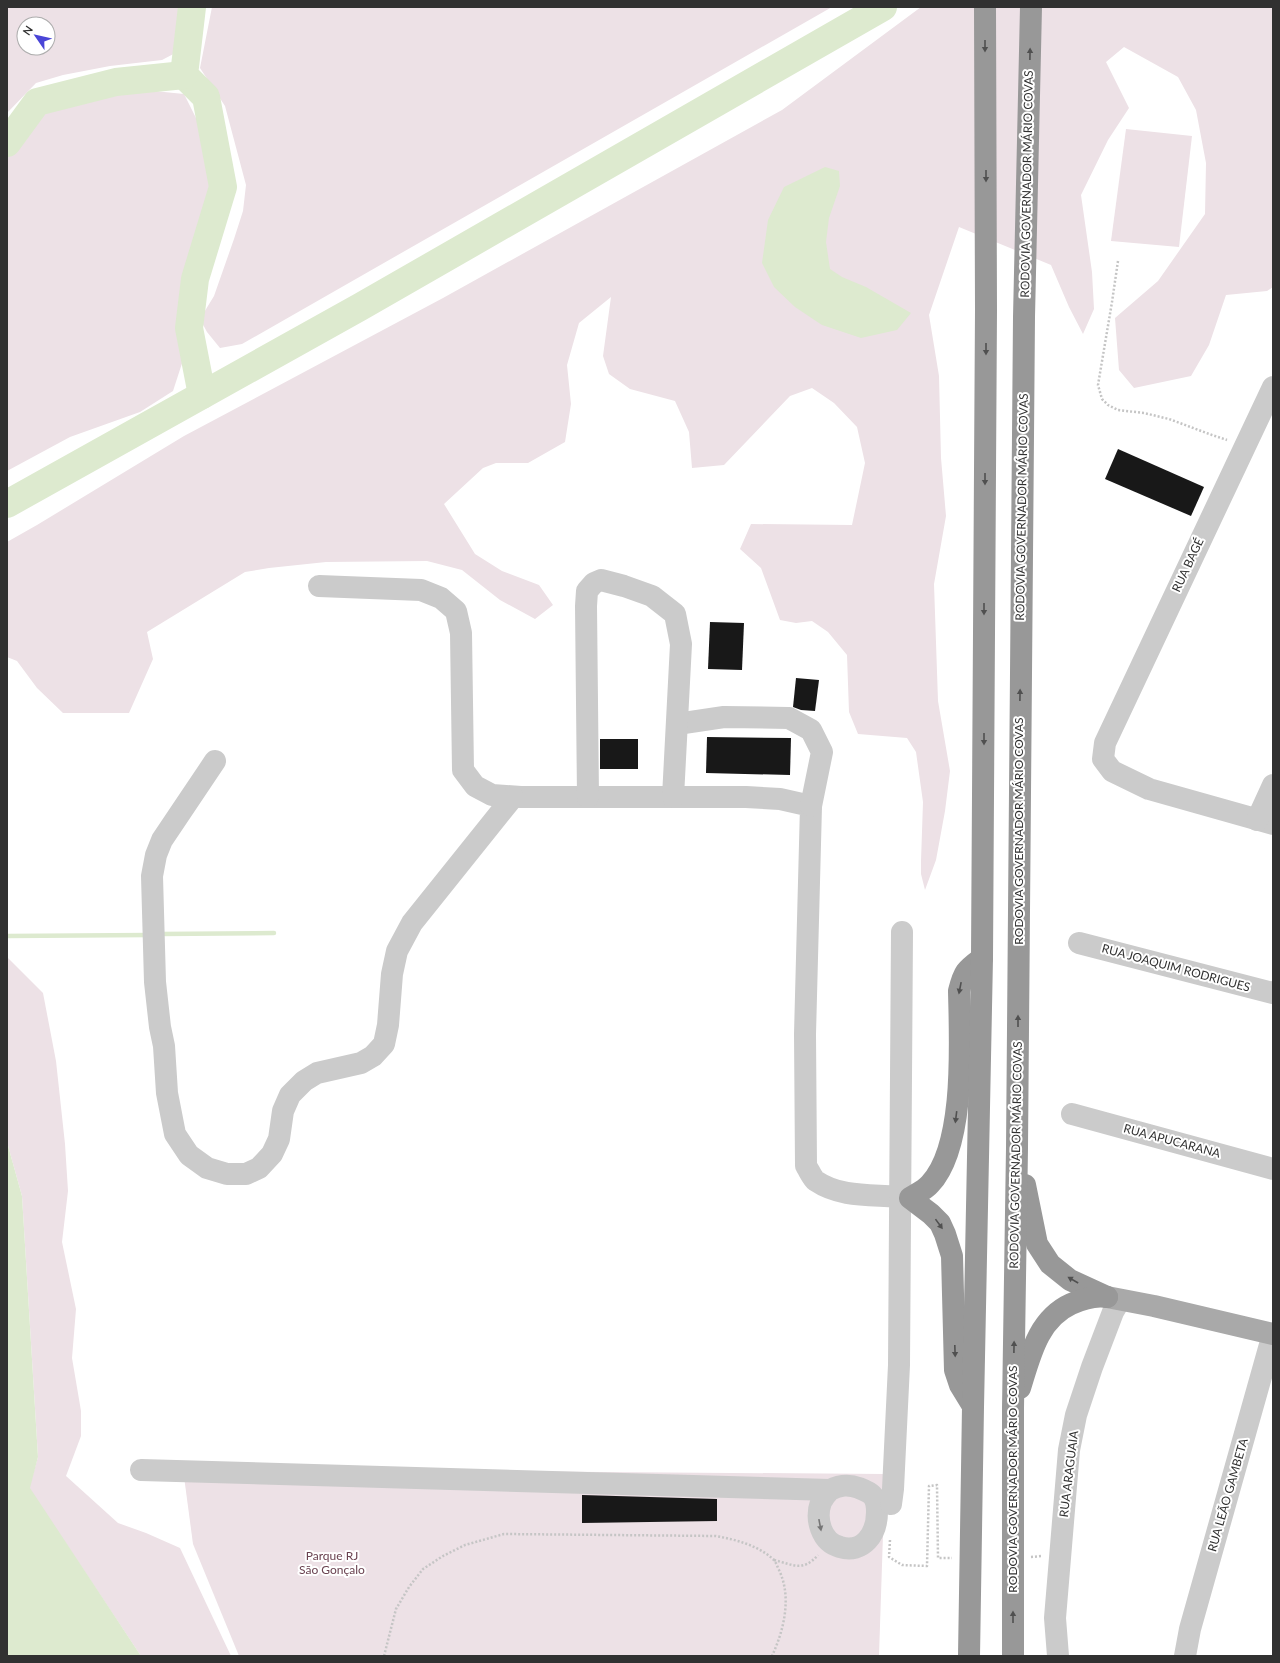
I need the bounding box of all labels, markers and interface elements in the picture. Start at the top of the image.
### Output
north arrow [16,16,56,56]
text: N [20,23,35,37]
one-way arrow [982,40,988,53]
one-way arrow [1027,47,1033,60]
street label: RODOVIA GOVERNADOR MÁRIO COVAS [1017,70,1036,298]
one-way arrow [982,170,989,182]
one-way arrow [983,343,989,356]
street label: RODOVIA GOVERNADOR MÁRIO COVAS [1012,393,1031,621]
one-way arrow [982,473,988,486]
street label: RUA BAGÉ [1168,535,1207,594]
one-way arrow [981,603,987,616]
one-way arrow [1017,688,1023,701]
street label: RODOVIA GOVERNADOR MÁRIO COVAS [1011,717,1026,945]
one-way arrow [980,733,987,745]
street label: RUA JOAQUIM RODRIGUES [1100,940,1252,995]
one-way arrow [957,982,963,994]
one-way arrow [1015,1014,1021,1027]
street label: RODOVIA GOVERNADOR MÁRIO COVAS [1006,1041,1025,1269]
one-way arrow [953,1111,959,1123]
street label: RUA APUCARANA [1122,1120,1223,1161]
one-way arrow [935,1218,943,1229]
one-way arrow [1067,1277,1078,1284]
one-way arrow [1011,1340,1017,1353]
one-way arrow [952,1345,958,1358]
street label: RODOVIA GOVERNADOR MÁRIO COVAS [1005,1365,1020,1593]
street label: RUA ARAGUAIA [1056,1429,1081,1518]
street label: RUA LEÃO GAMBETA [1204,1435,1251,1553]
one-way arrow [817,1519,823,1531]
park label: Parque RJ São Gonçalo [299,1548,365,1577]
one-way arrow [1010,1610,1016,1623]

